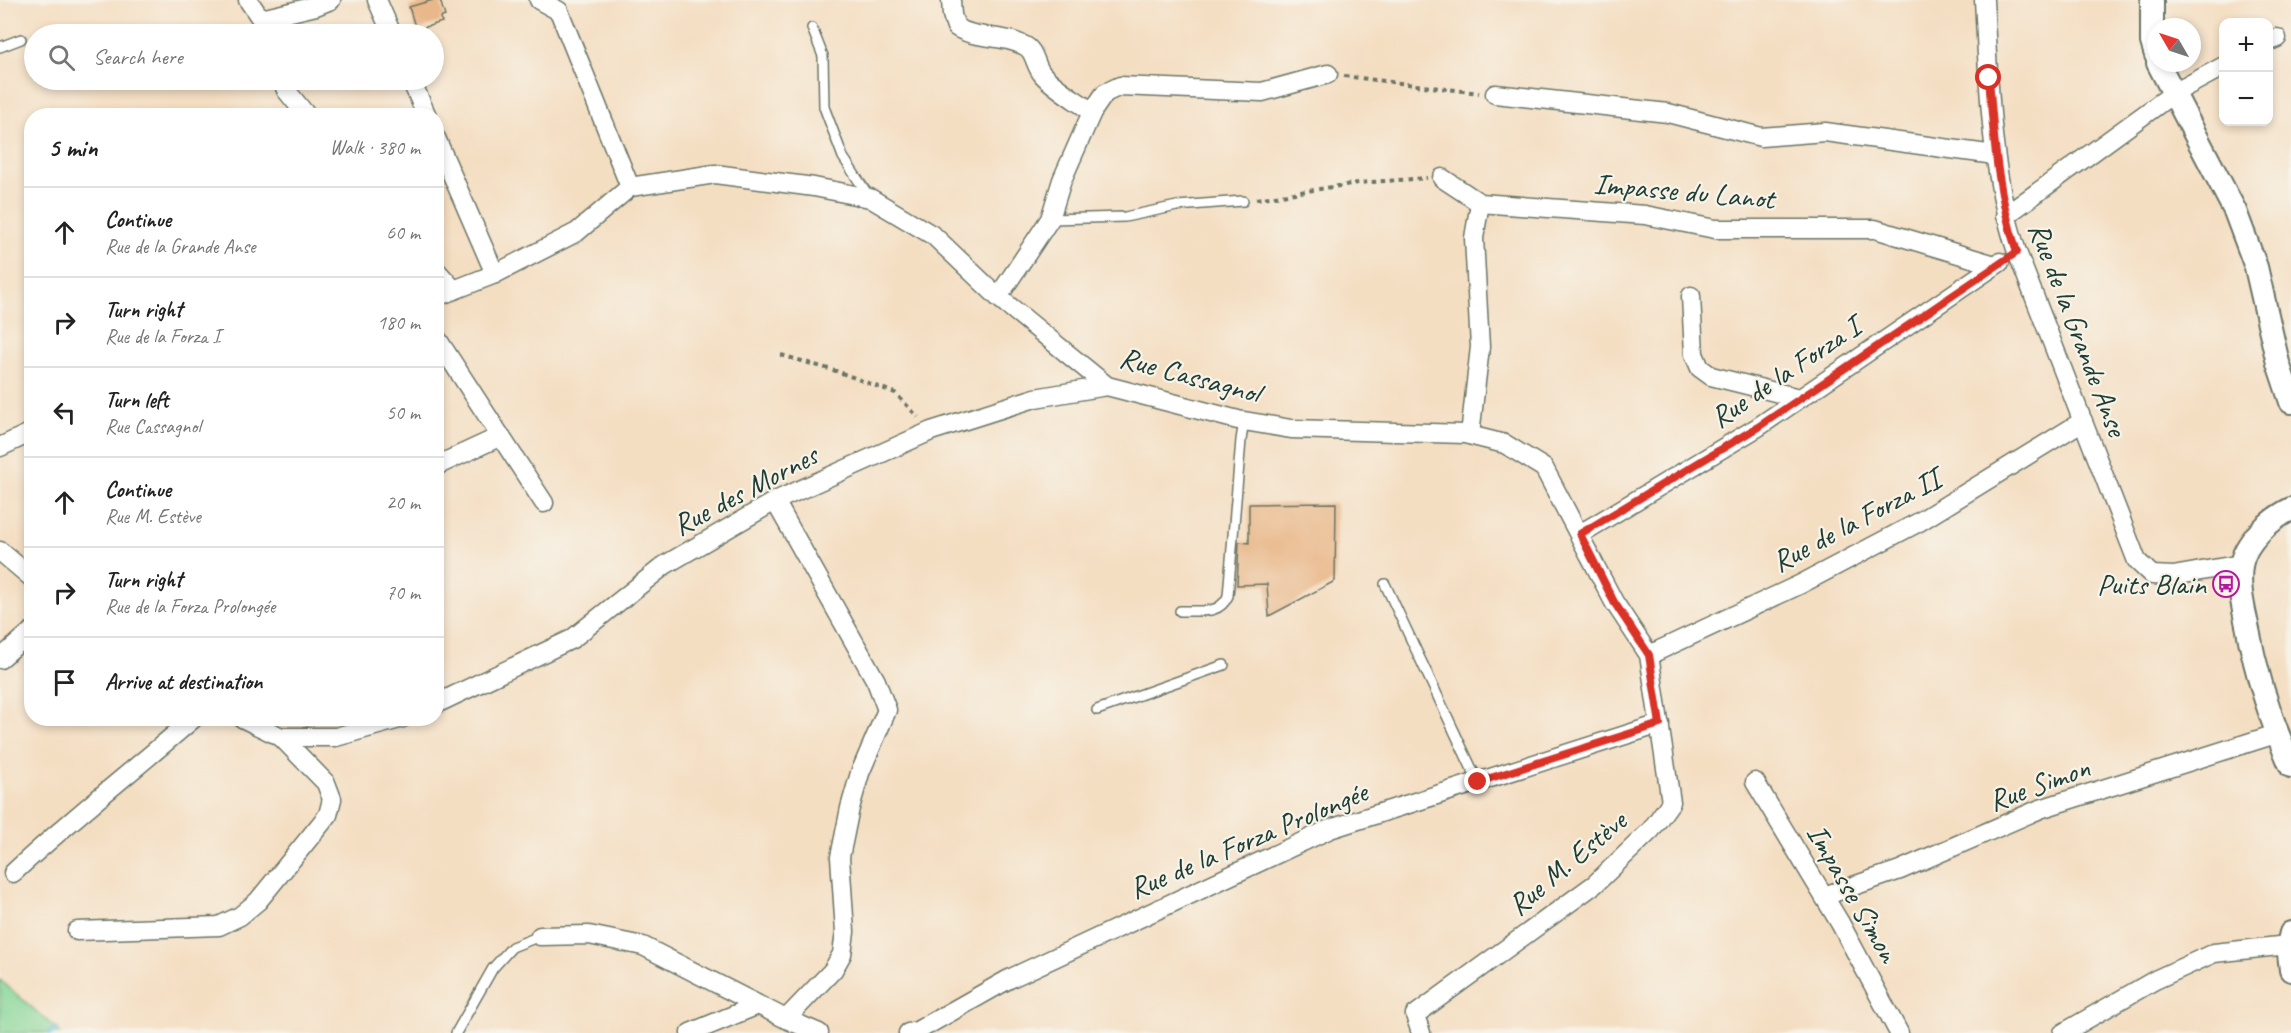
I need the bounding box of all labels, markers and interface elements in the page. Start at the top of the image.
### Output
north arrow [2147,18,2201,72]
map controls [2219,18,2273,126]
button: + [2219,18,2273,72]
search box [24,24,444,90]
icon: search [45,41,78,74]
text: Search here [93,43,183,71]
route start [1975,64,2001,90]
button: − [2219,72,2273,126]
text: 5 min [48,131,97,164]
text: Walk · 380 m [330,135,420,160]
street label: Impasse du Lanot [1592,164,1779,218]
text: Continue [105,206,171,234]
icon: ahead [48,216,81,249]
street label: Rue de la Grande Anse [2020,217,2137,443]
text: 60 m [386,220,420,245]
text: Rue de la Grande Anse [105,234,256,259]
text: Turn right [105,296,182,324]
street label: Rue de la Forza I [1703,304,1873,436]
icon: right [48,306,81,339]
text: 180 m [377,310,420,335]
text: Rue de la Forza I [105,324,220,349]
street label: Rue Cassagnol [1116,338,1269,413]
text: Turn left [105,386,169,414]
icon: left [48,396,81,429]
text: 50 m [386,400,420,425]
text: Rue Cassagnol [105,414,201,439]
street label: Rue des Mornes [666,435,826,544]
street label: Rue de la Forza II [1765,457,1952,580]
text: Continue [105,476,171,504]
icon: ahead [48,486,81,519]
text: 20 m [386,490,420,515]
text: Rue M. Estève [105,504,201,529]
place label: Puits Blain [2097,565,2207,603]
text: Turn right [105,566,182,594]
bus stop icon: Puits Blain [2211,569,2241,599]
icon: right [48,576,81,609]
text: 70 m [386,580,420,605]
text: Rue de la Forza Prolongée [105,594,275,619]
icon: arrive [48,666,81,699]
text: Arrive at destination [105,668,262,696]
street label: Rue Simon [1983,748,2095,820]
route end [1464,768,1490,794]
street label: Rue de la Forza Prolongée [1123,772,1375,907]
street label: Rue M. Estève [1500,801,1636,924]
street label: Impasse Simon [1798,817,1909,970]

